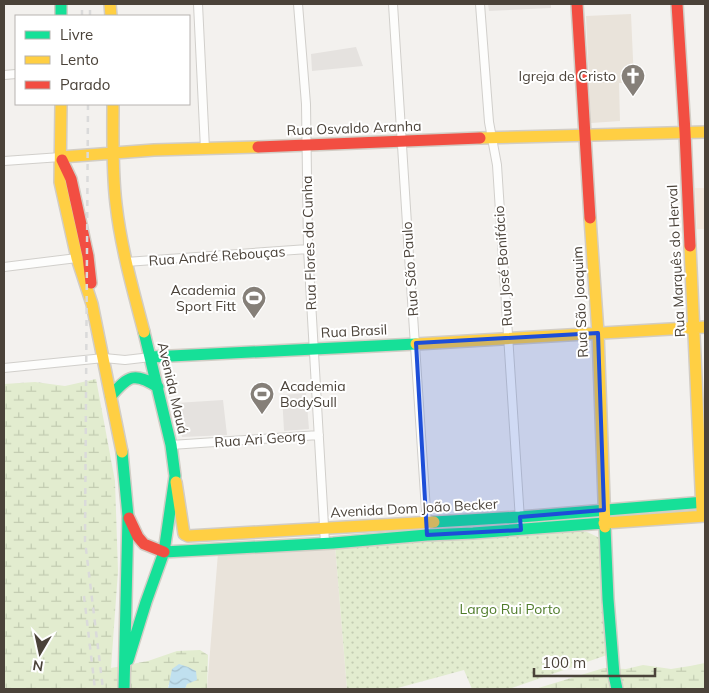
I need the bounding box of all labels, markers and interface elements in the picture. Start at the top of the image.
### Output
legend [15,15,190,105]
text: Livre [60,25,93,44]
text: Lento [60,50,99,69]
church icon: Igreja de Cristo [620,63,646,97]
place label: Igreja de Cristo [519,67,616,85]
text: Parado [60,75,110,94]
street label: Rua Osvaldo Aranha [286,117,422,139]
street label: Rua Flores da Cunha [298,175,320,311]
street label: Rua Marquês do Herval [663,184,689,338]
street label: Rua José Bonifácio [490,205,516,327]
street label: Rua São Paulo [398,221,422,317]
street label: Rua André Rebouças [148,242,286,270]
street label: Rua São Joaquim [568,246,592,358]
place label: Academia Sport Fitt [170,281,236,315]
sports icon: Academia Sport Fitt [241,285,267,319]
street label: Rua Brasil [320,320,388,342]
street label: Avenida Mauá [154,340,192,436]
place label: Academia BodySull [280,377,346,411]
sports icon: Academia BodySull [249,381,275,415]
street label: Rua Ari Georg [214,427,306,451]
street label: Avenida Dom João Becker [330,495,499,521]
park label: Largo Rui Porto [460,600,560,618]
north arrow [15,628,65,678]
scale bar [534,646,655,678]
text: 100 m [542,653,586,672]
text: N [31,656,45,676]

